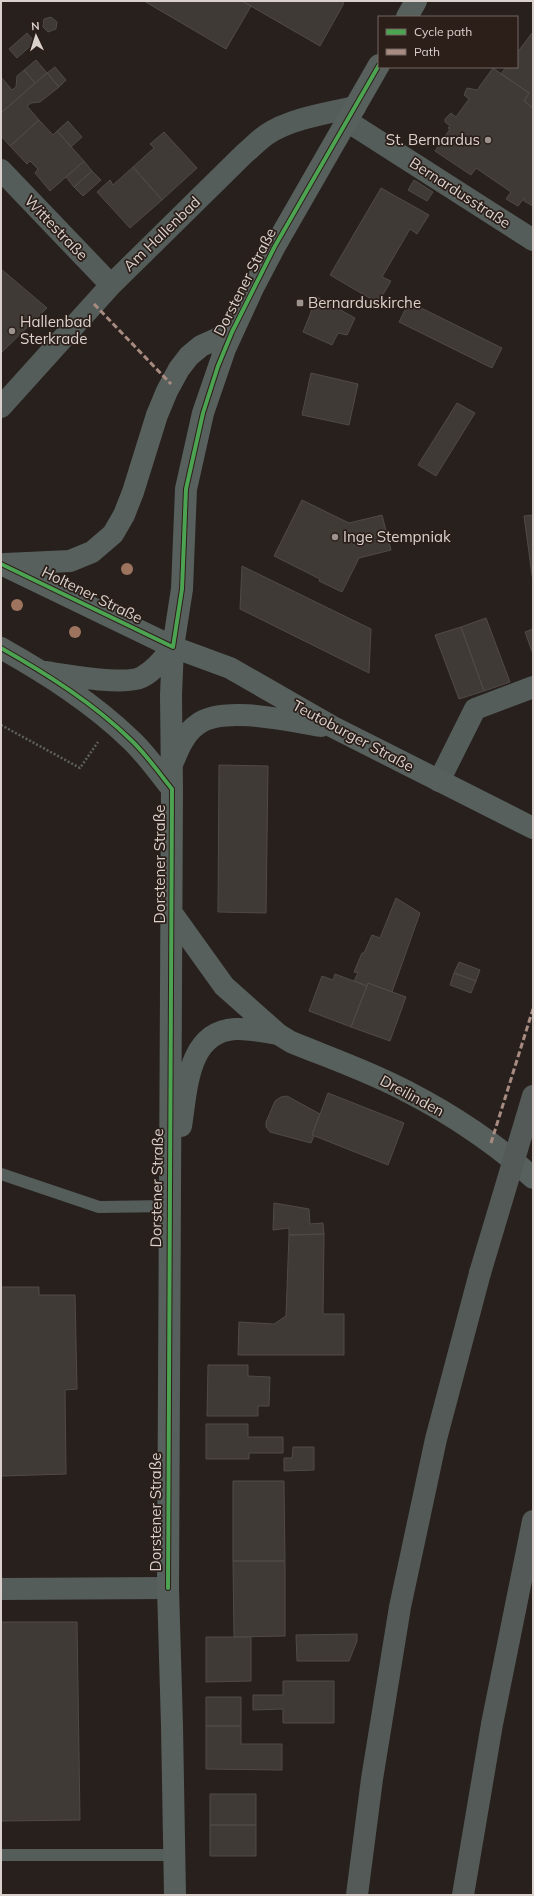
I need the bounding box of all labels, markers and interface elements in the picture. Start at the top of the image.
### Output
north arrow [16,16,56,56]
legend [378,16,518,68]
text: N [31,19,40,33]
text: Cycle path [414,24,472,39]
text: Path [414,44,440,59]
place label: St. Bernardus [386,130,480,149]
marker: St. Bernardus [483,135,493,145]
street label: Bernardusstraße [406,153,514,232]
street label: Wittestraße [21,191,92,264]
street label: Am Hallenbad [119,192,204,275]
street label: Dorstener Straße [209,225,280,339]
place label: Bernarduskirche [308,293,421,312]
marker: Bernarduskirche [295,298,305,308]
place label: Hallenbad Sterkrade [20,312,92,348]
marker: Hallenbad Sterkrade [7,326,17,336]
place label: Inge Stempniak [343,527,451,546]
marker: Inge Stempniak [330,532,340,542]
street label: Holtener Straße [39,562,146,627]
street label: Teutoburger Straße [289,696,417,776]
street label: Dorstener Straße [150,805,169,923]
street label: Dreilinden [377,1071,448,1120]
street label: Dorstener Straße [146,1128,167,1248]
street label: Dorstener Straße [146,1453,165,1571]

